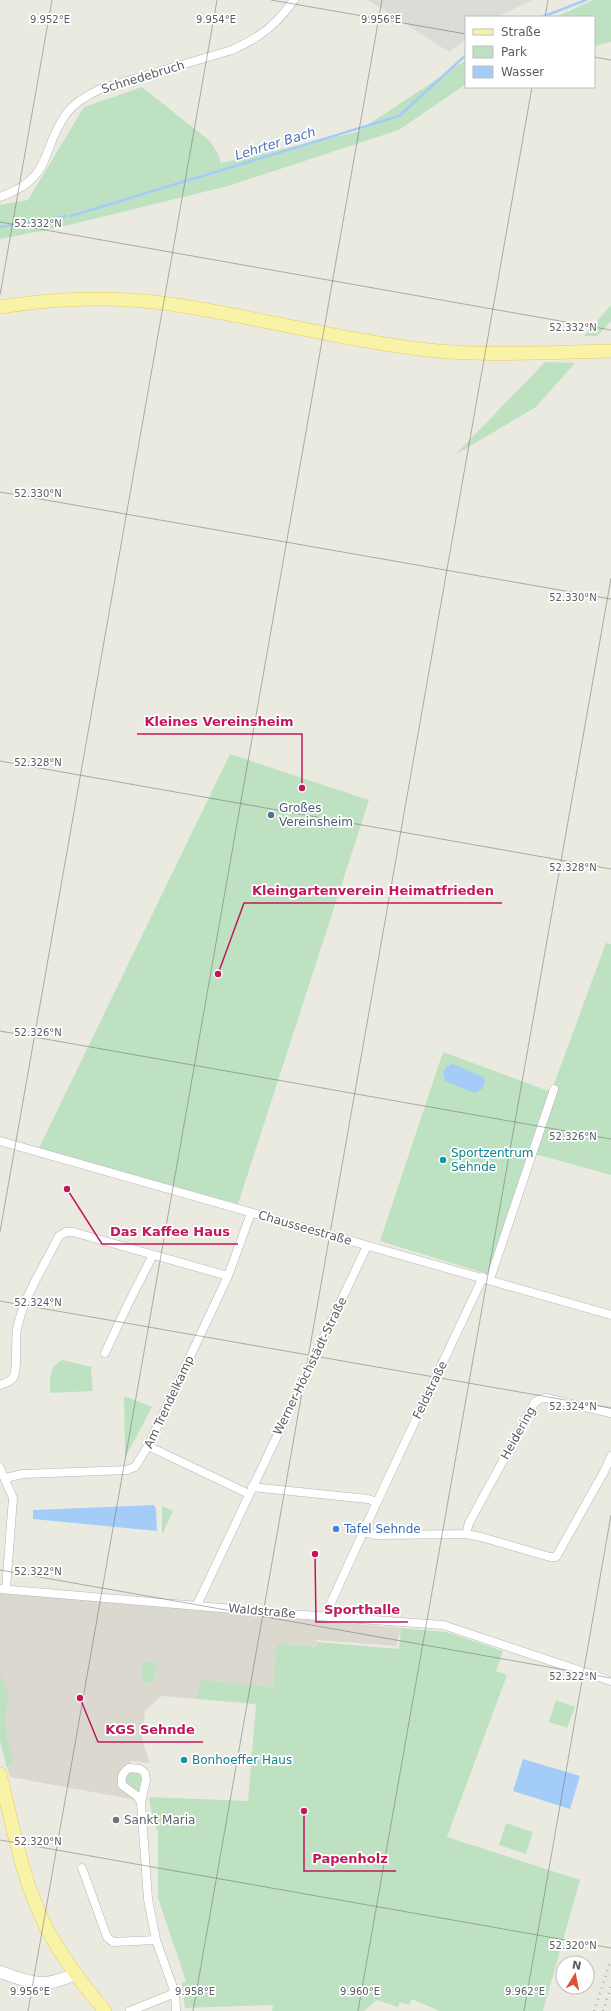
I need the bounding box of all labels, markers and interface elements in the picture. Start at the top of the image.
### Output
text: 9.952°E [30,14,70,25]
text: 9.954°E [196,14,236,25]
text: 9.956°E [361,14,401,25]
legend [465,16,595,88]
text: Straße [501,25,541,39]
text: Park [501,45,527,59]
street label: Schnedebruch [100,58,186,96]
text: Wasser [501,65,544,79]
water label: Lehrter Bach [233,124,317,163]
text: 52.332°N [14,218,62,229]
text: 52.332°N [549,322,597,333]
text: 52.330°N [14,488,62,499]
text: 52.330°N [549,592,597,603]
callout: Kleines Vereinsheim [137,709,302,734]
text: Kleines Vereinsheim [144,714,294,729]
text: 52.328°N [14,757,62,768]
place label: Großes Vereinsheim [279,801,353,829]
marker: Großes Vereinsheim [266,810,276,820]
text: 52.328°N [549,862,597,873]
callout: Kleingartenverein Heimatfrieden [244,878,502,903]
text: Kleingartenverein Heimatfrieden [252,883,494,898]
text: 52.326°N [14,1027,62,1038]
text: 52.326°N [549,1131,597,1142]
place label: Sportzentrum Sehnde [451,1146,533,1174]
marker: Sportzentrum Sehnde [438,1155,448,1165]
street label: Chausseestraße [257,1208,353,1248]
callout: Das Kaffee Haus [102,1219,238,1244]
text: Das Kaffee Haus [110,1224,230,1239]
street label: Werner-Höchstädt-Straße [270,1295,350,1437]
text: 52.324°N [14,1297,62,1308]
street label: Am Trendelkamp [141,1353,197,1451]
street label: Feldstraße [410,1359,450,1421]
text: 52.324°N [549,1401,597,1412]
street label: Heidering [498,1404,538,1462]
place label: Tafel Sehnde [343,1522,421,1536]
marker: Tafel Sehnde [331,1524,341,1534]
text: 52.322°N [14,1566,62,1577]
callout: Sporthalle [316,1597,408,1622]
street label: Waldstraße [228,1601,296,1621]
text: Sporthalle [324,1602,400,1617]
text: 52.322°N [549,1671,597,1682]
callout: KGS Sehnde [98,1717,203,1742]
text: KGS Sehnde [105,1722,195,1737]
place label: Bonhoeffer Haus [192,1753,292,1767]
marker: Bonhoeffer Haus [179,1755,189,1765]
place label: Sankt Maria [124,1813,195,1827]
marker: Sankt Maria [111,1815,121,1825]
text: 52.320°N [14,1836,62,1847]
callout: Papenholz [304,1846,396,1871]
text: Papenholz [312,1851,388,1866]
text: 52.320°N [549,1940,597,1951]
north arrow [555,1955,595,1995]
text: N [571,1958,582,1973]
text: 9.956°E [10,1986,50,1997]
text: 9.958°E [175,1986,215,1997]
text: 9.960°E [340,1986,380,1997]
text: 9.962°E [505,1986,545,1997]

